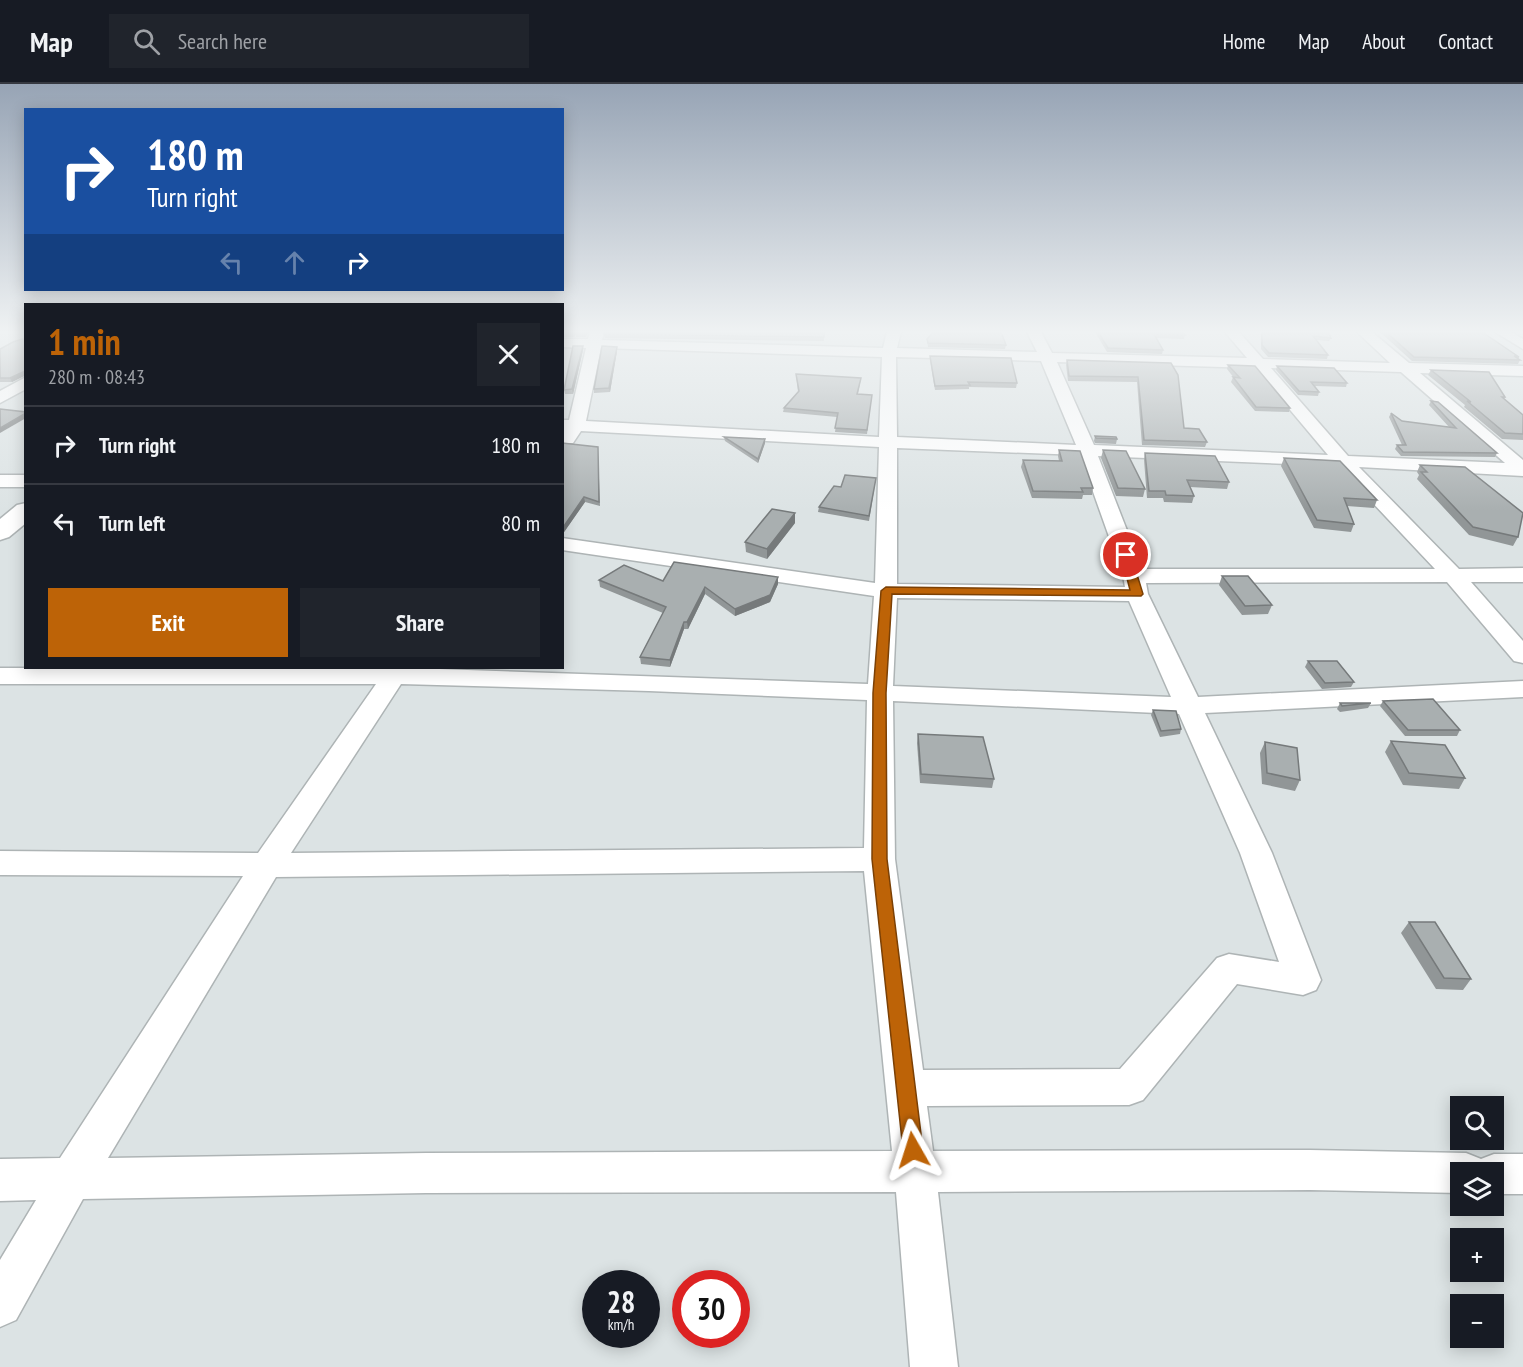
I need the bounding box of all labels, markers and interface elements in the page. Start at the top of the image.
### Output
search box [109,14,529,68]
text: Map [30,23,73,60]
icon: search [130,25,163,58]
text: Search here [178,27,267,55]
text: Home [1223,28,1265,55]
text: Map [1298,28,1329,55]
text: About [1362,28,1405,55]
text: Contact [1438,28,1493,55]
text: 180 m [147,127,244,182]
icon: right [48,132,126,210]
text: Turn right [147,180,238,214]
icon: left [215,246,248,279]
icon: ahead [278,246,311,279]
icon: right [341,246,374,279]
text: 1 min [48,318,121,365]
button: close [477,323,540,386]
text: 280 m · 08:43 [48,364,145,390]
icon: right [48,429,81,462]
text: Turn right [99,431,176,459]
text: 180 m [491,431,540,459]
icon: left [48,507,81,540]
text: Turn left [99,509,165,537]
text: 80 m [501,509,540,537]
pin [1100,529,1151,580]
icon: arrive [1109,538,1142,571]
button: Exit [48,588,288,657]
button: Share [300,588,540,657]
map controls [1450,1096,1504,1348]
button: search [1450,1096,1504,1150]
position arrow [881,1118,945,1182]
button: layers [1450,1162,1504,1216]
button: + [1450,1228,1504,1282]
speed limit sign: 30 [672,1270,750,1348]
text: 28 [607,1282,635,1321]
button: − [1450,1294,1504,1348]
text: km/h [608,1315,634,1334]

